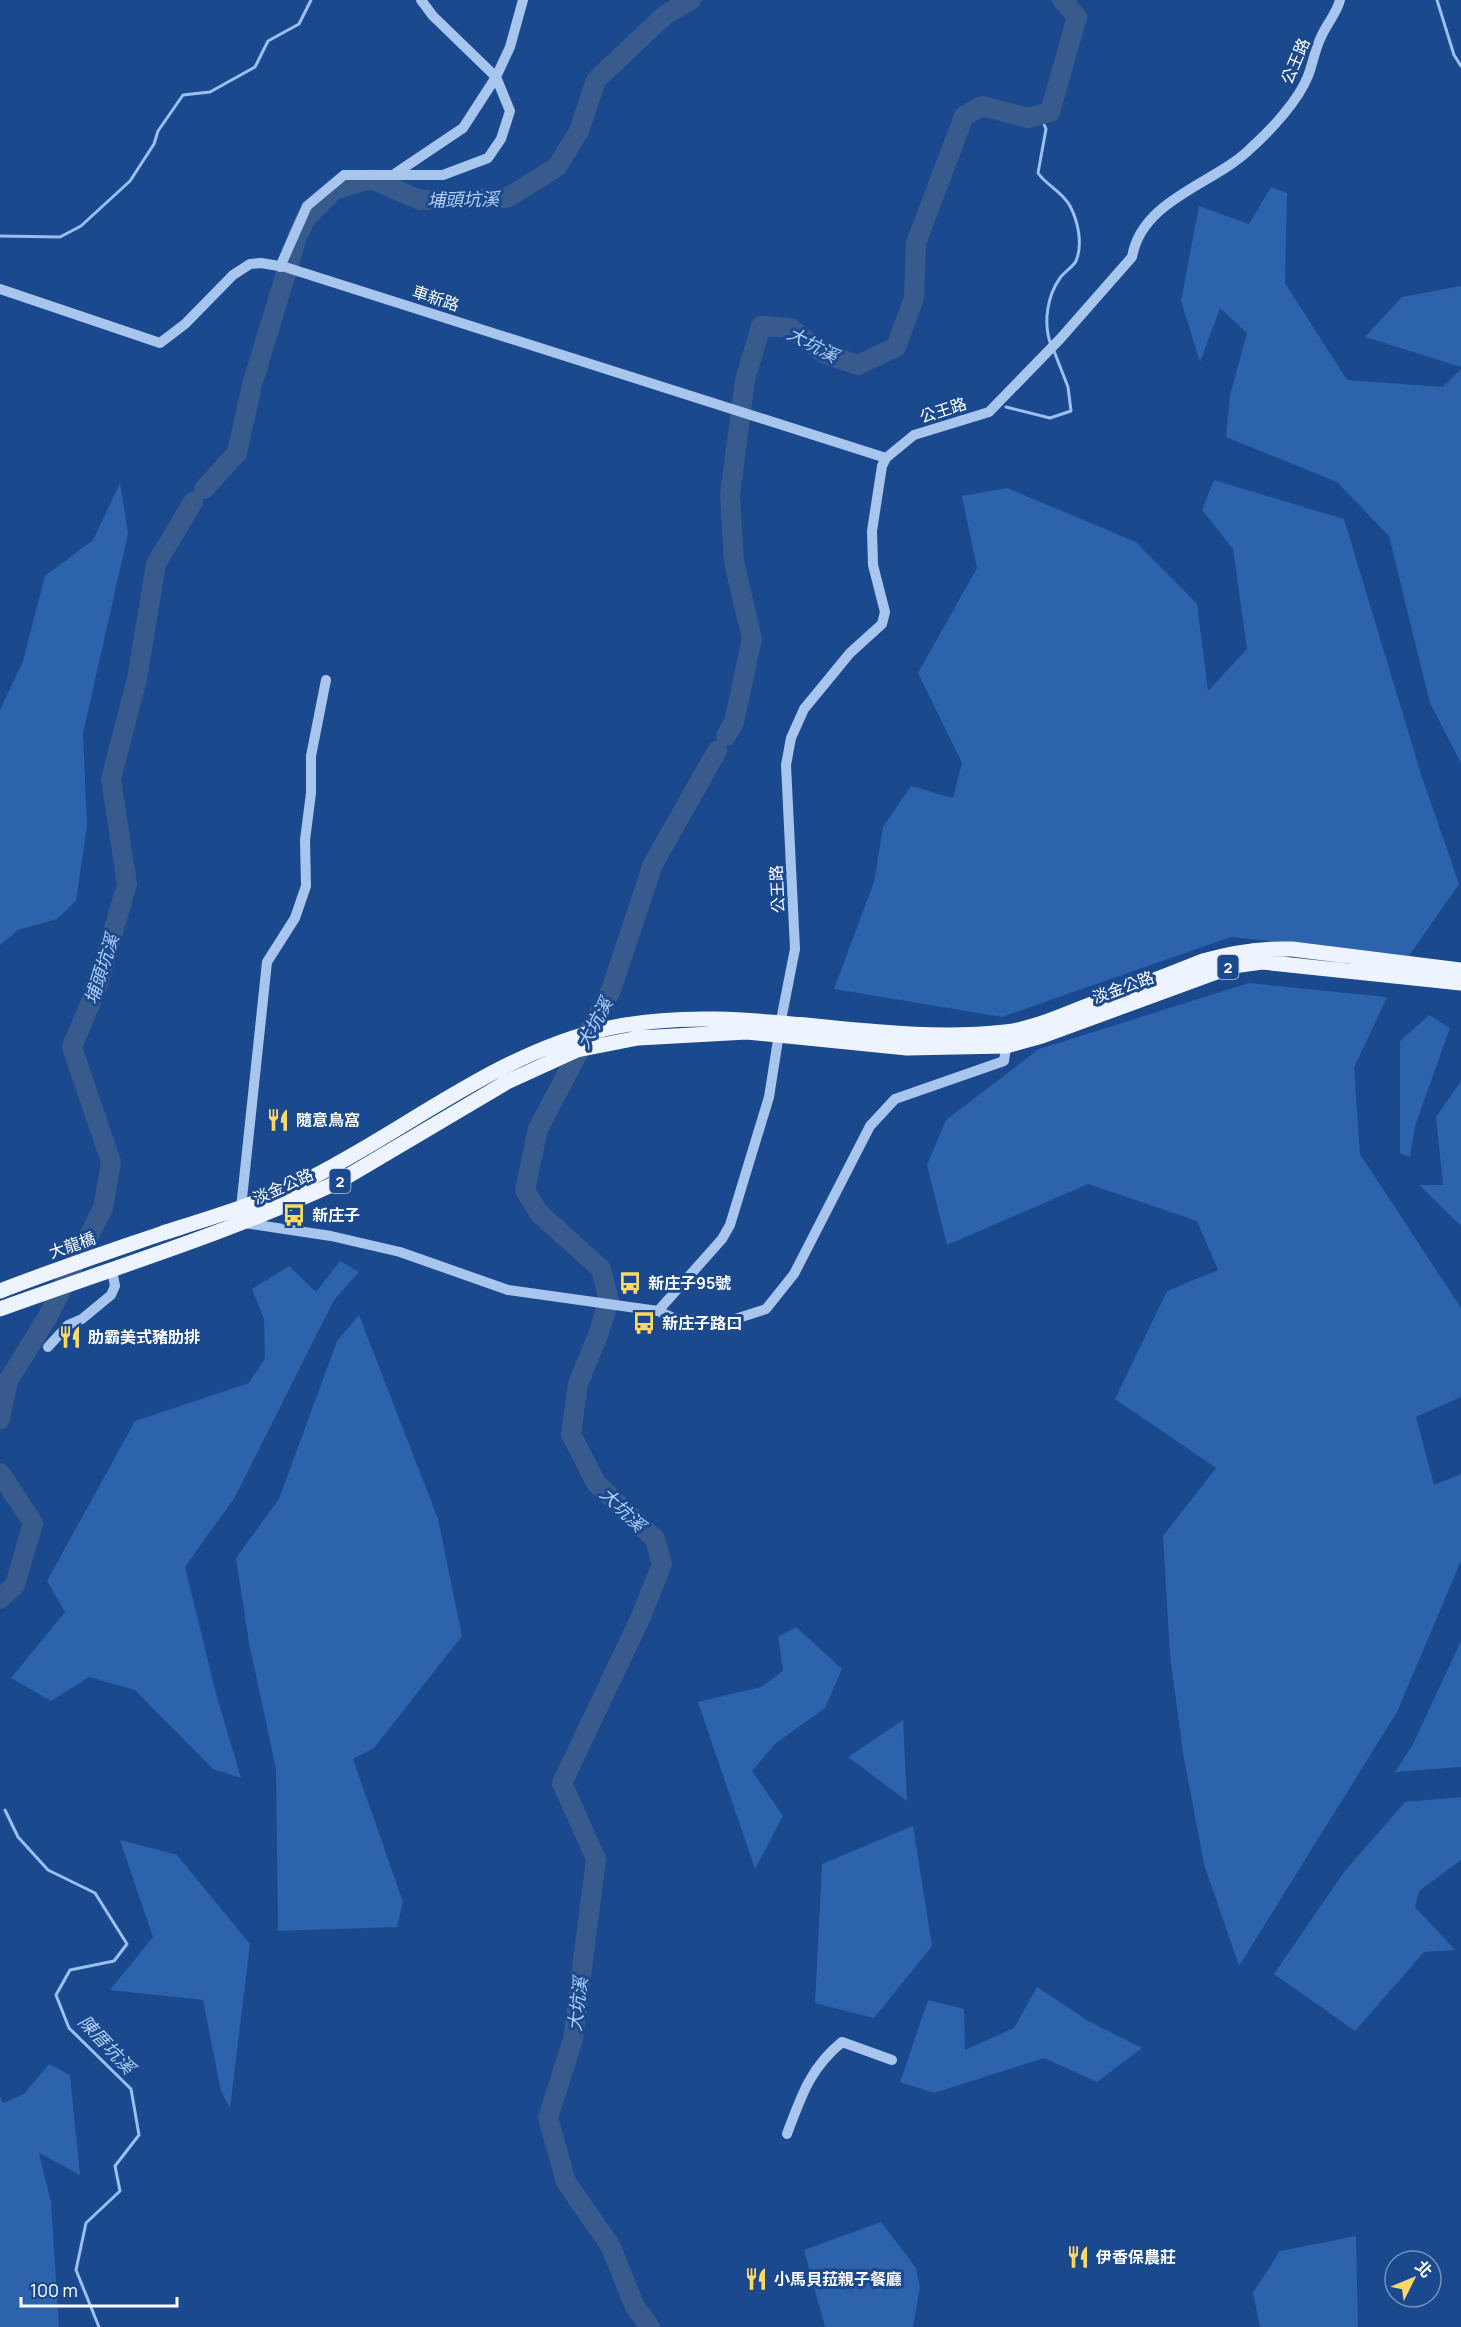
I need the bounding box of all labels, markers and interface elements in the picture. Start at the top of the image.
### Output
street label: 公王路 [1275,35,1315,87]
water label: 埔頭坑溪 [427,186,502,212]
street label: 車新路 [410,280,462,316]
water label: 大坑溪 [784,321,845,369]
street label: 公王路 [917,392,969,428]
street label: 公王路 [765,864,789,914]
water label: 埔頭坑溪 [78,928,124,1007]
road number: 2 [1218,955,1238,979]
street label: 淡金公路 [1089,966,1157,1008]
water label: 大坑溪 [571,991,619,1052]
restaurant icon: 隨意鳥窩 [265,1107,291,1133]
place label: 隨意鳥窩 [296,1109,360,1131]
street label: 淡金公路 [249,1163,317,1209]
road number: 2 [330,1169,350,1193]
bus stop icon: 新庄子 [281,1202,307,1228]
place label: 新庄子 [312,1204,360,1226]
street label: 大龍橋 [46,1227,98,1263]
bus stop icon: 新庄子95號 [617,1270,643,1296]
place label: 新庄子95號 [648,1272,731,1294]
bus stop icon: 新庄子路口 [631,1310,657,1336]
place label: 新庄子路口 [662,1312,742,1334]
restaurant icon: 肋霸美式豬肋排 [57,1324,83,1350]
place label: 肋霸美式豬肋排 [88,1326,200,1348]
water label: 大坑溪 [595,1482,653,1538]
water label: 大坑溪 [562,1973,593,2032]
water label: 陳厝坑溪 [74,2009,142,2081]
restaurant icon: 伊香保農莊 [1065,2244,1091,2270]
place label: 伊香保農莊 [1095,2246,1176,2268]
north arrow [1383,2249,1443,2309]
text: 北 [1410,2255,1437,2282]
restaurant icon: 小馬貝菈親子餐廳 [743,2266,769,2292]
place label: 小馬貝菈親子餐廳 [774,2268,902,2290]
scale bar [21,2270,177,2308]
text: 100 m [30,2278,78,2302]

